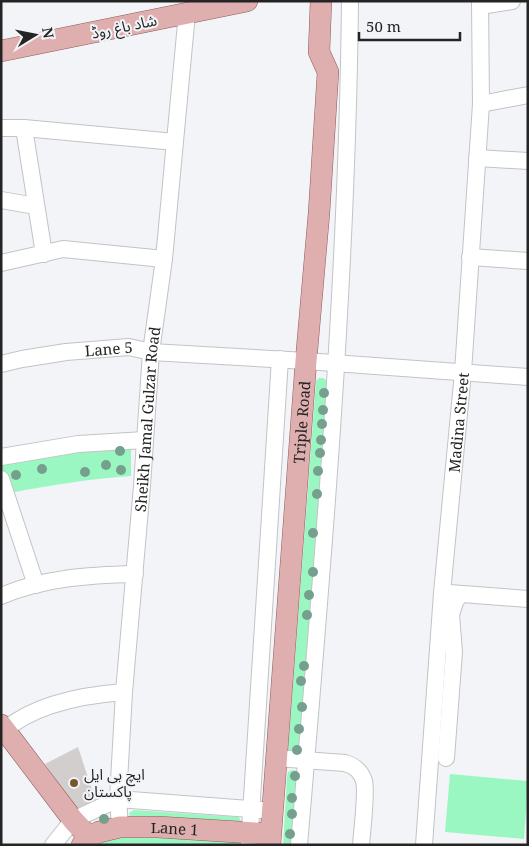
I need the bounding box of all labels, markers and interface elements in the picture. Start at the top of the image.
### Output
street label: شاد باغ روڈ [89,9,159,46]
north arrow [10,10,60,60]
scale bar [359,10,460,42]
text: 50 m [366,16,401,36]
text: N [38,26,59,40]
street label: Sheikh Jamal Gulzar Road [130,325,164,513]
street label: Lane 5 [84,337,133,360]
street label: Madina Street [444,371,473,473]
street label: Triple Road [288,380,315,464]
place label: ایچ بی ایل پاکستان [84,764,145,802]
marker: ایچ بی ایل پاکستان [68,777,80,789]
street label: Lane 1 [151,817,199,840]

